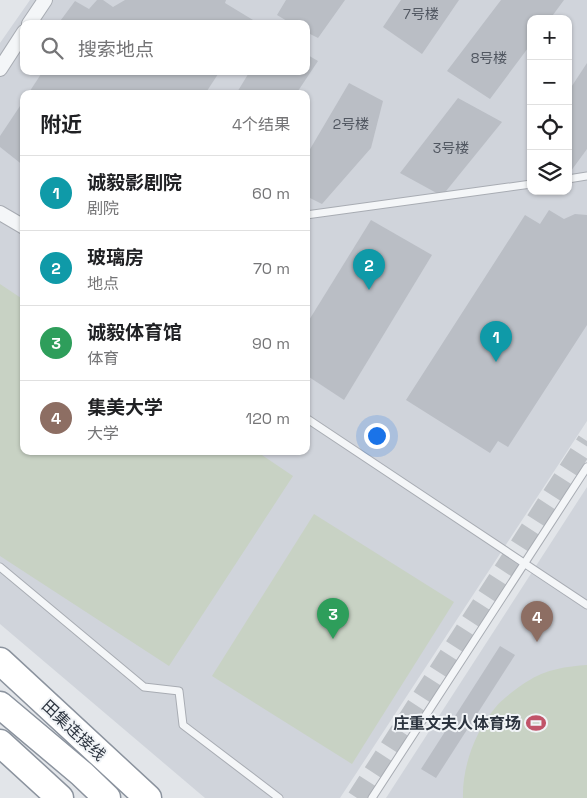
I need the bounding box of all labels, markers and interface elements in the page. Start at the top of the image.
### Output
house number: 7号楼 [403,5,439,23]
map controls [527,15,572,195]
button: + [527,15,572,60]
search box [20,20,310,75]
icon: search [38,34,66,62]
text: 搜索地点 [78,37,154,62]
house number: 8号楼 [471,49,507,67]
button: − [527,60,572,105]
button: locate [527,105,572,150]
text: 附近 [40,111,82,138]
text: 4个结果 [232,114,290,135]
house number: 2号楼 [333,115,369,133]
house number: 3号楼 [433,139,469,157]
button: layers [527,150,572,195]
text: 诚毅影剧院 [87,170,182,195]
text: 1 [52,183,60,204]
text: 60 m [252,183,290,204]
text: 剧院 [87,198,119,219]
text: 玻璃房 [87,245,144,270]
pin: 2 [353,249,385,290]
text: 2 [51,258,61,279]
text: 70 m [253,258,290,279]
text: 地点 [87,273,119,294]
text: 诚毅体育馆 [87,320,182,345]
pin: 1 [480,321,512,362]
text: 3 [51,333,61,354]
text: 90 m [252,333,290,354]
text: 体育 [87,348,119,369]
text: 集美大学 [87,395,163,420]
text: 4 [51,408,61,429]
text: 120 m [246,408,290,429]
text: 大学 [87,423,119,444]
your location [364,423,390,449]
pin: 3 [317,598,349,639]
pin: 4 [521,601,553,642]
street label: 田集连接线 [37,695,110,765]
sports icon: 庄重文夫人体育场 [525,712,547,734]
place label: 庄重文夫人体育场 [393,713,521,734]

